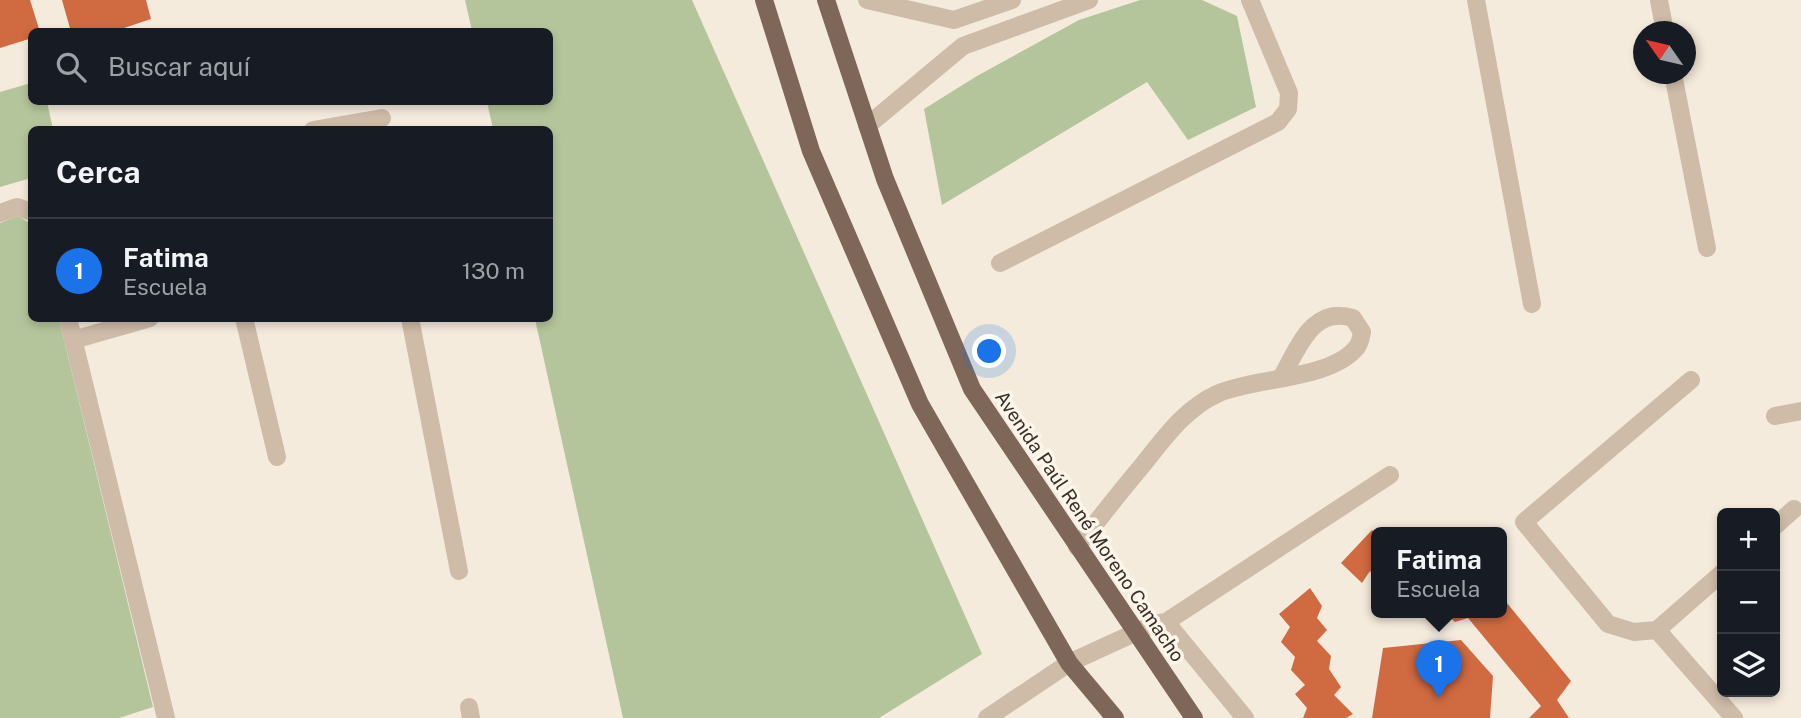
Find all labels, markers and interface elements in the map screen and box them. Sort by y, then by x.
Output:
north arrow [1633,21,1696,84]
search box [28,28,553,105]
icon: search [52,48,90,86]
text: Buscar aquí [108,51,250,82]
text: Cerca [56,154,141,190]
text: Fatima [123,242,209,273]
text: 1 [74,257,84,284]
text: 130 m [462,257,525,284]
text: Escuela [123,273,207,300]
your location [972,334,1006,368]
street label: Avenida Paúl René Moreno Camacho [991,386,1189,666]
map controls [1717,508,1780,697]
button: + [1717,508,1780,571]
popup [1371,527,1507,618]
text: Fatima [1396,544,1482,575]
button: − [1717,571,1780,634]
text: Escuela [1396,575,1480,602]
button: layers [1717,634,1780,697]
pin: 1 [1416,640,1462,698]

